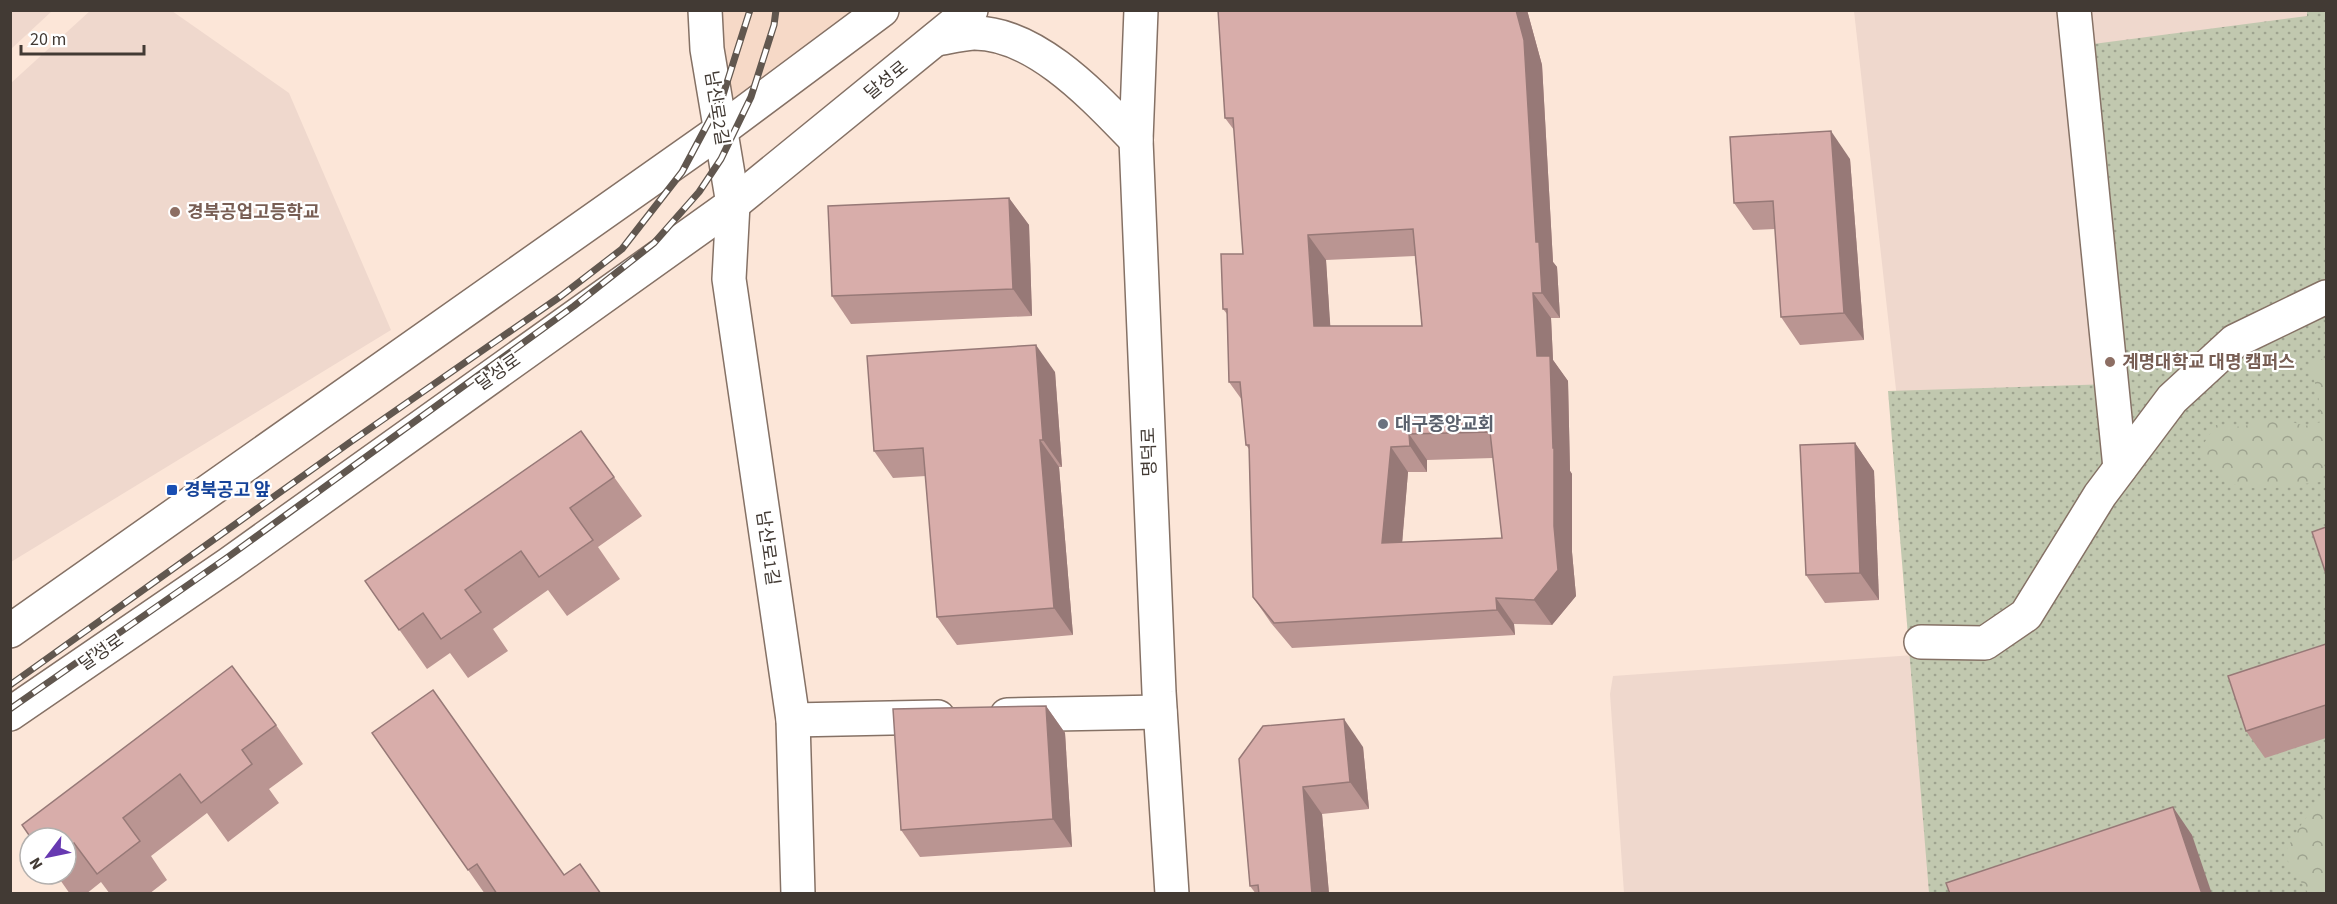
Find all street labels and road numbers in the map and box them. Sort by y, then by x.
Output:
street label: 달성로 [859,55,913,106]
street label: 남산로2길 [698,69,735,147]
street label: 달성로 [471,348,526,397]
street label: 명덕로 [1136,427,1163,477]
street label: 남산로1길 [750,509,785,587]
street label: 달성로 [74,628,129,677]

